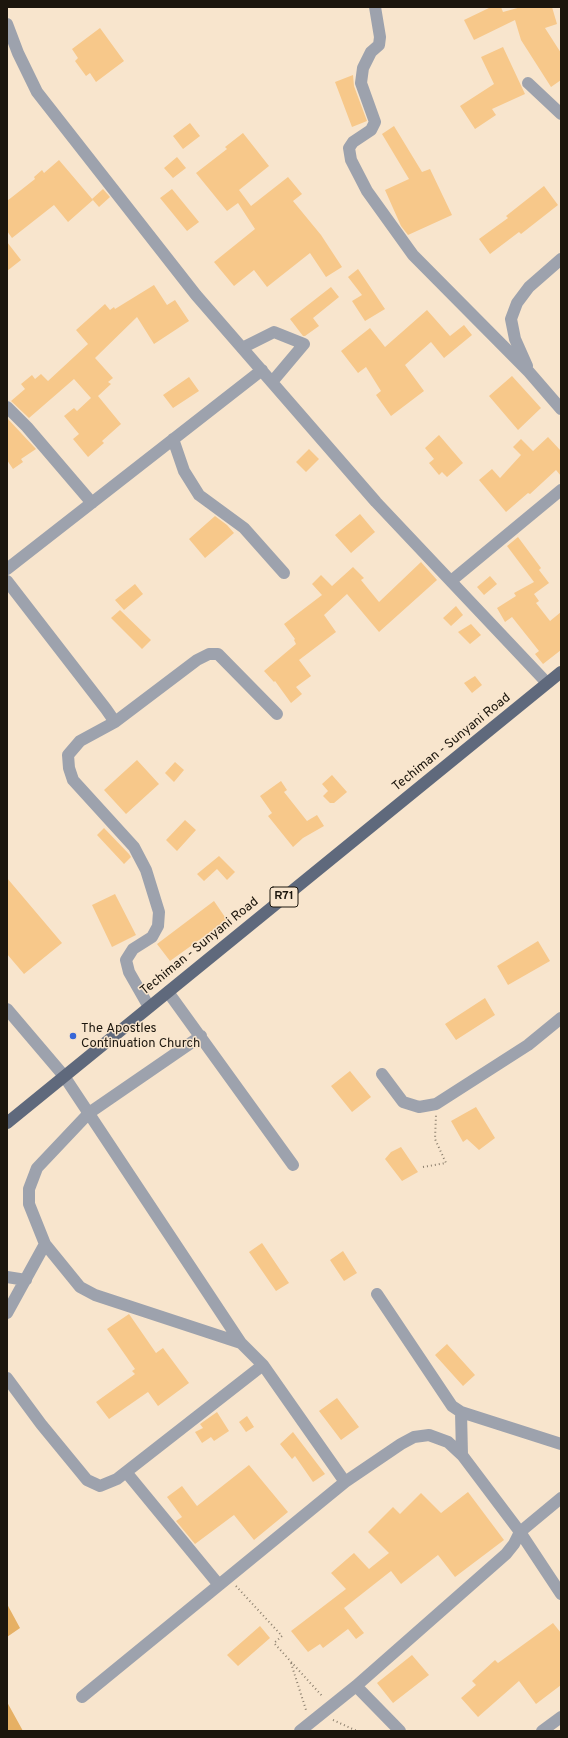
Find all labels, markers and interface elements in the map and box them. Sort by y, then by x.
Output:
street label: Techiman - Sunyani Road [390,691,514,795]
road number: R71 [270,887,298,907]
street label: Techiman - Sunyani Road [138,895,262,999]
place label: The Apostles Continuation Church [81,1021,200,1052]
marker: The Apostles Continuation Church [68,1031,78,1041]

